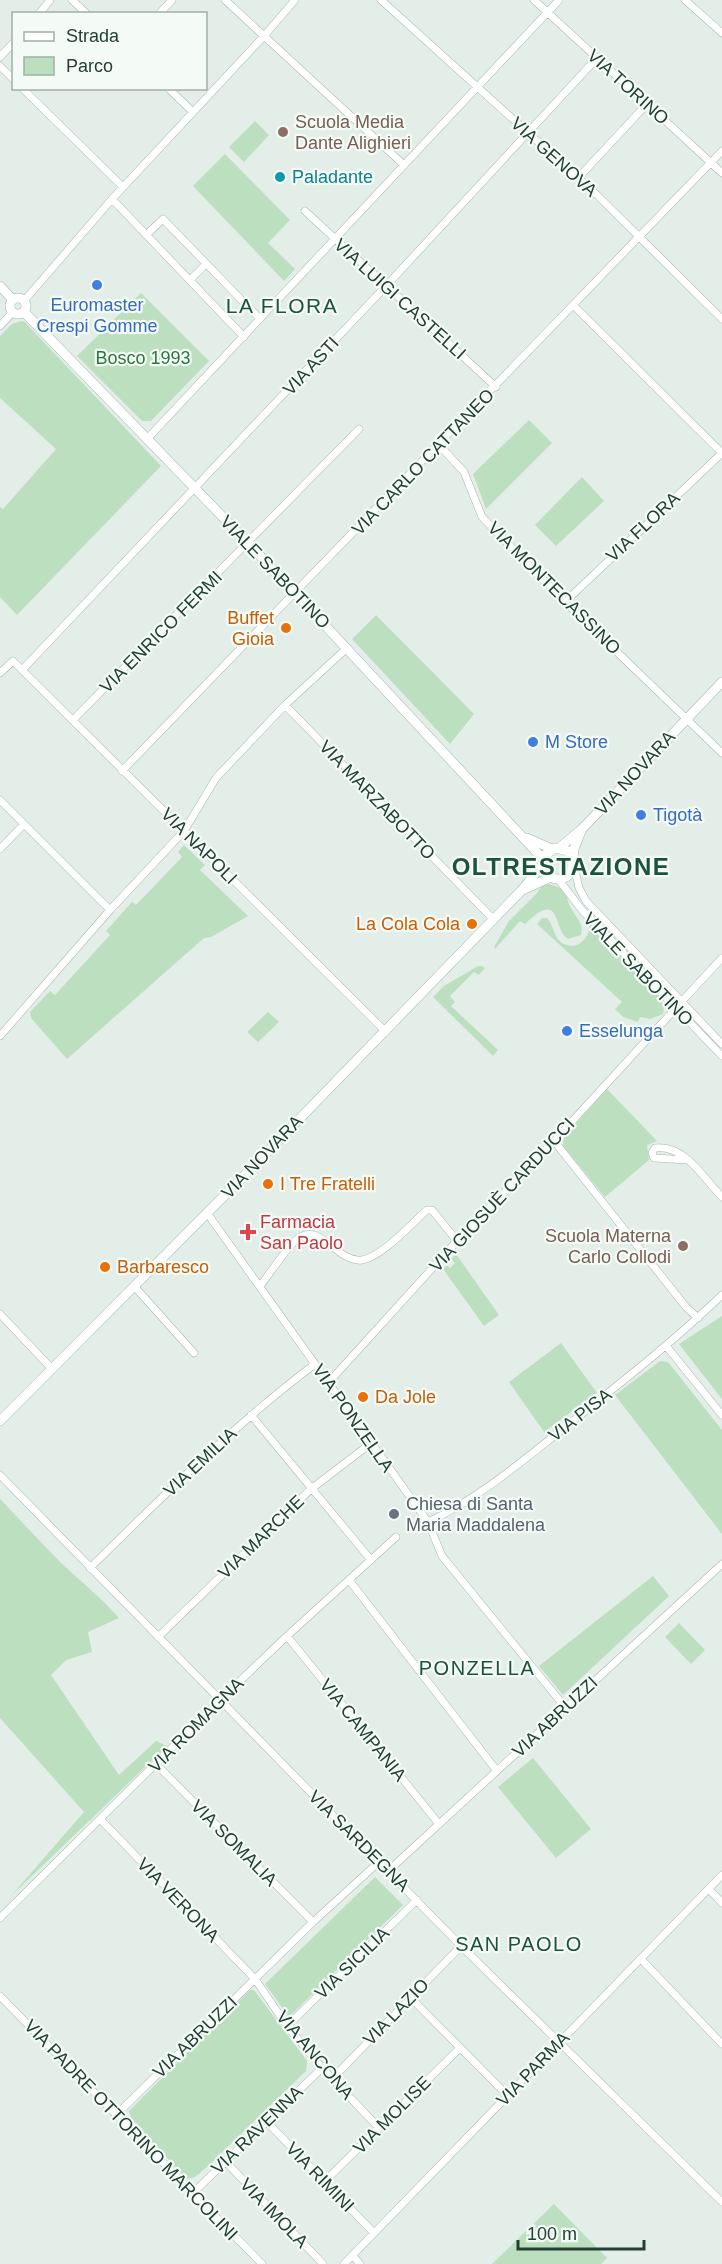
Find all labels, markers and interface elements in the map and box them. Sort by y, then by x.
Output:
legend [12,12,207,90]
text: Strada [66,26,120,46]
street label: VIA TORINO [583,45,673,129]
text: Parco [66,56,113,76]
place label: Scuola Media Dante Alighieri [295,112,411,153]
street label: VIA GENOVA [507,113,601,201]
marker: Scuola Media Dante Alighieri [276,125,290,139]
place label: Paladante [292,167,373,187]
marker: Paladante [273,170,287,184]
street label: VIA LUIGI CASTELLI [330,235,470,363]
marker: Euromaster Crespi Gomme [90,278,104,292]
district label: LA FLORA [226,294,338,317]
place label: Euromaster Crespi Gomme [36,295,158,336]
street label: VIA ASTI [279,333,343,399]
park label: Bosco 1993 [95,348,191,368]
street label: VIA CARLO CATTANEO [348,385,498,539]
street label: VIA FLORA [602,488,684,566]
street label: VIALE SABOTINO [216,511,334,633]
street label: VIA MONTECASSINO [484,518,624,658]
street label: VIA ENRICO FERMI [96,567,226,697]
place label: Buffet Gioia [227,608,275,649]
marker: Buffet Gioia [279,621,293,635]
street label: VIA NOVARA [591,727,679,819]
place label: M Store [545,732,608,752]
marker: M Store [526,735,540,749]
street label: VIA MARZABOTTO [315,736,439,864]
street label: VIA NAPOLI [157,804,241,888]
place label: Tigotà [653,805,703,825]
marker: Tigotà [634,808,648,822]
district label: OLTRESTAZIONE [452,853,670,880]
street label: VIALE SABOTINO [579,908,697,1030]
place label: La Cola Cola [356,914,461,934]
marker: La Cola Cola [465,917,479,931]
place label: Esselunga [579,1021,664,1041]
marker: Esselunga [560,1024,574,1038]
street label: VIA NOVARA [217,1111,307,1203]
street label: VIA GIOSUÈ CARDUCCI [425,1114,579,1276]
place label: I Tre Fratelli [280,1174,375,1194]
marker: I Tre Fratelli [261,1177,275,1191]
place label: Farmacia San Paolo [260,1212,343,1253]
marker: Farmacia San Paolo [241,1225,255,1239]
place label: Scuola Materna Carlo Collodi [545,1226,672,1267]
marker: Scuola Materna Carlo Collodi [676,1239,690,1253]
place label: Barbaresco [117,1257,209,1277]
marker: Barbaresco [98,1260,112,1274]
street label: VIA PONZELLA [308,1360,398,1476]
street label: VIA PISA [545,1384,615,1446]
place label: Da Jole [375,1387,436,1407]
marker: Da Jole [356,1390,370,1404]
street label: VIA EMILIA [160,1423,240,1501]
street label: VIA MARCHE [214,1491,308,1583]
place label: Chiesa di Santa Maria Maddalena [406,1494,546,1535]
marker: Chiesa di Santa Maria Maddalena [387,1507,401,1521]
district label: PONZELLA [419,1657,535,1679]
street label: VIA ROMAGNA [144,1673,248,1777]
street label: VIA ABRUZZI [508,1673,602,1761]
street label: VIA CAMPANIA [316,1675,410,1785]
street label: VIA SARDEGNA [305,1787,413,1895]
street label: VIA SOMALIA [187,1796,281,1890]
street label: VIA VERONA [133,1854,223,1946]
street label: VIA SICILIA [311,1923,393,2003]
district label: SAN PAOLO [455,1933,583,1955]
street label: VIA LAZIO [359,1974,433,2050]
street label: VIA ABRUZZI [149,1992,241,2082]
street label: VIA ANCONA [272,2007,358,2103]
street label: VIA PADRE OTTORINO MARCOLINI [20,2016,242,2244]
street label: VIA PARMA [493,2028,573,2110]
street label: VIA MOLISE [349,2072,435,2158]
street label: VIA RAVENNA [207,2082,307,2178]
street label: VIA RIMINI [282,2138,358,2216]
street label: VIA IMOLA [236,2174,312,2252]
scale bar [518,2213,644,2251]
text: 100 m [527,2224,577,2244]

